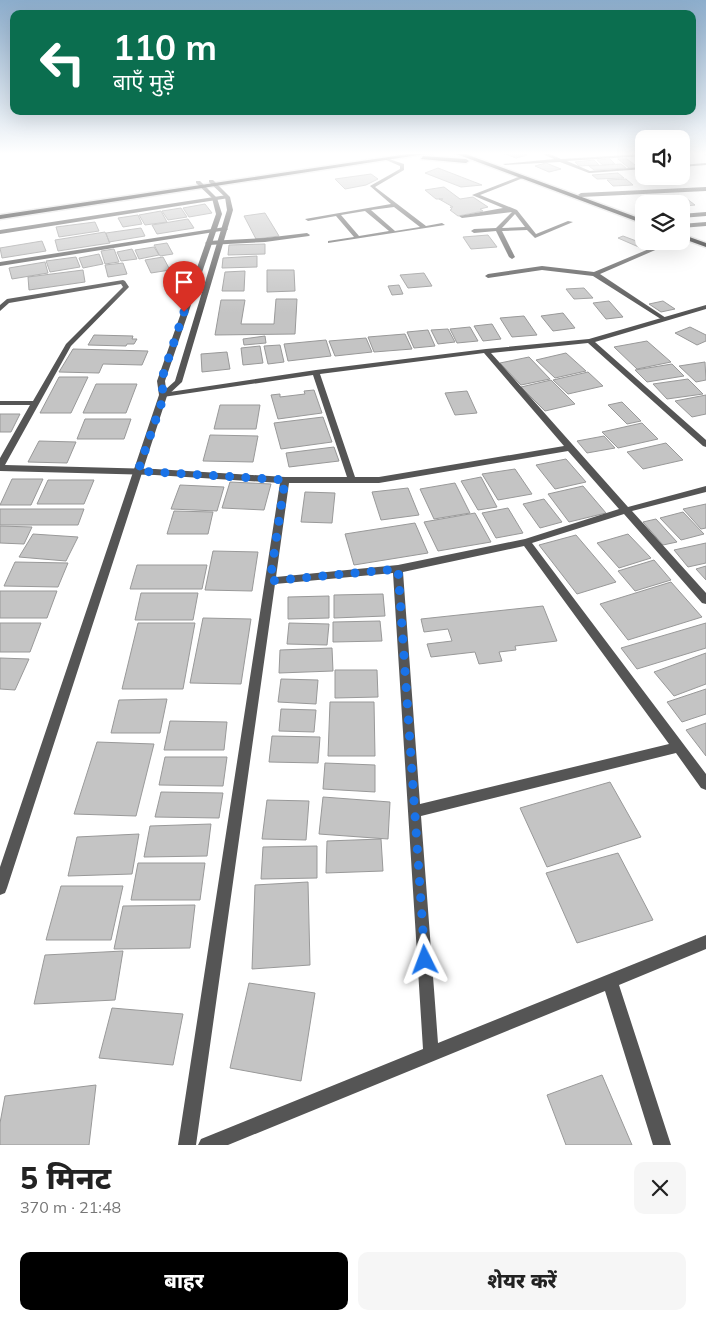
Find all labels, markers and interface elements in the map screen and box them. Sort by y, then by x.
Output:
text: 110 m [113,25,217,69]
icon: left [30,30,95,95]
text: बाएँ मुड़ें [113,68,174,96]
map controls [635,130,690,250]
button: sound [635,130,690,185]
button: layers [635,195,690,250]
pin [163,261,205,312]
icon: arrive [170,268,198,296]
position arrow [398,933,450,985]
text: 5 मिनट [20,1159,111,1197]
button: close [634,1162,686,1214]
text: 370 m · 21:48 [20,1197,121,1217]
button: बाहर [20,1252,348,1310]
button: शेयर करें [358,1252,686,1310]

